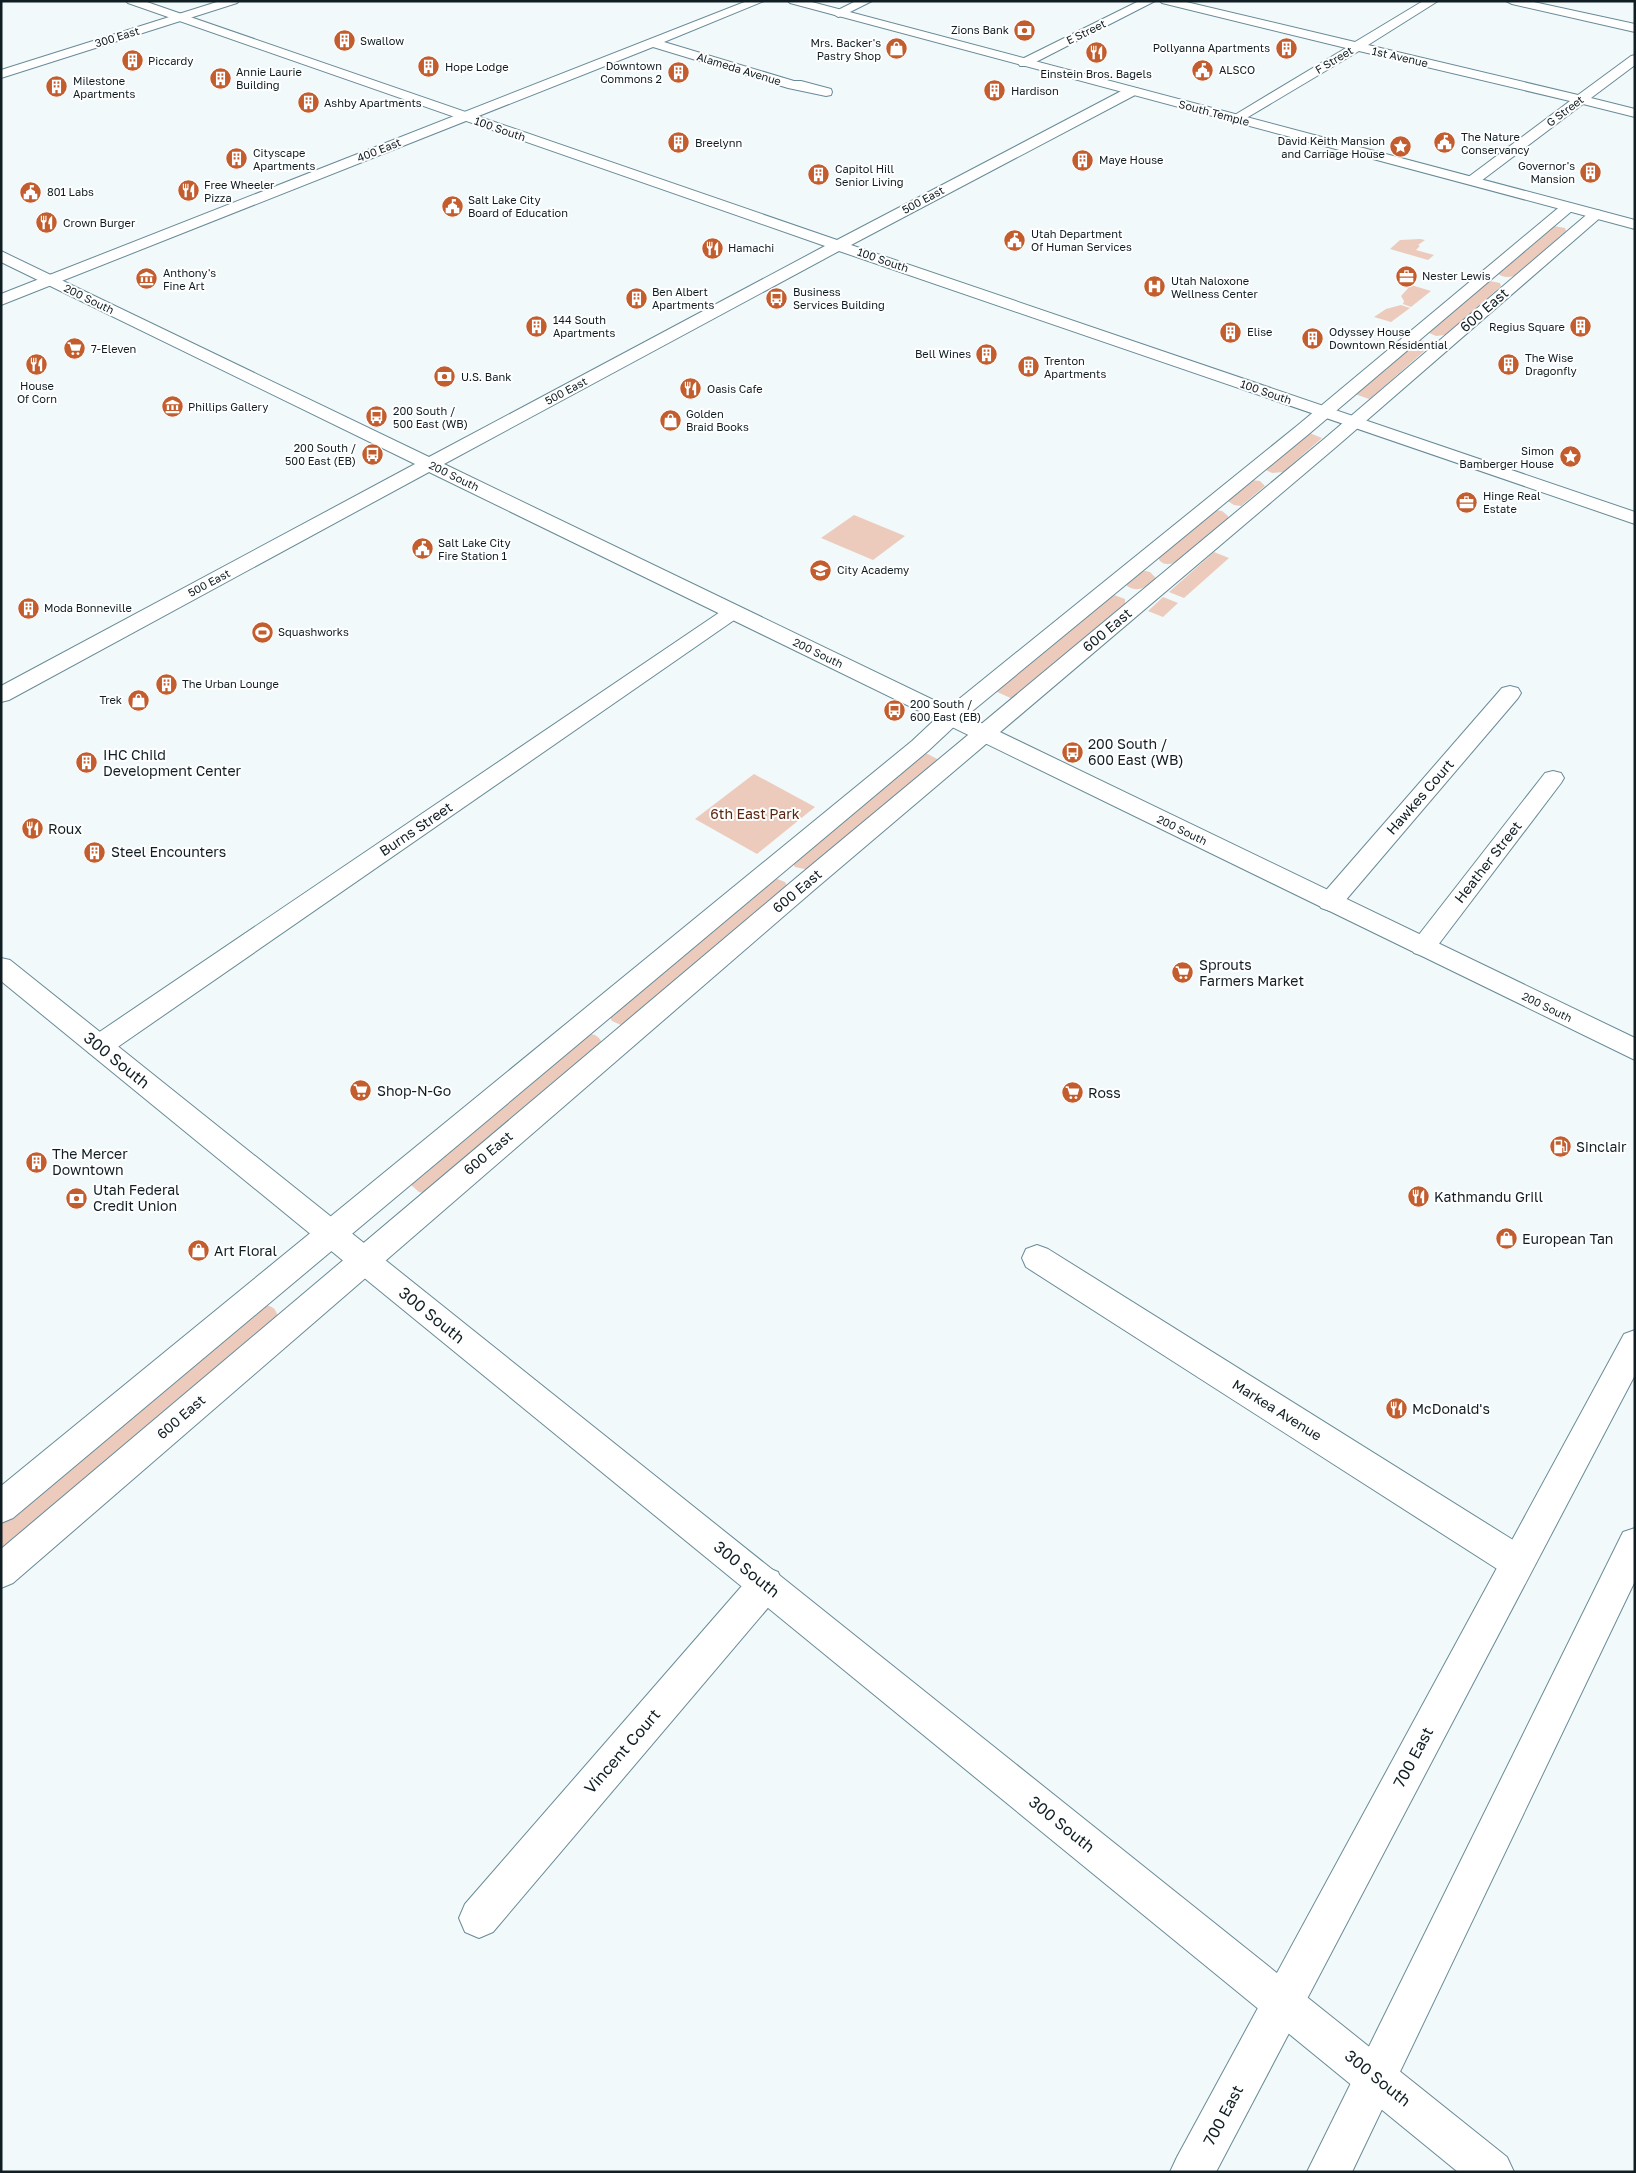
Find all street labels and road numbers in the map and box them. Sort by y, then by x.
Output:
street label: E Street [1064,16,1108,47]
street label: 300 East [93,24,141,49]
street label: F Street [1312,43,1355,76]
street label: 1st Avenue [1371,44,1429,69]
street label: Alameda Avenue [695,50,783,88]
street label: G Street [1544,92,1586,129]
street label: South Temple [1177,97,1251,128]
street label: 100 South [473,114,527,143]
street label: 400 East [355,135,403,164]
street label: 500 East [899,183,946,216]
street label: 100 South [856,245,910,274]
street label: 200 South [62,281,116,316]
street label: 600 East [1456,284,1511,335]
street label: 500 East [542,374,589,407]
street label: 100 South [1239,377,1293,406]
street label: 200 South [427,458,481,493]
street label: 500 East [185,566,232,599]
street label: 600 East [1079,604,1135,655]
street label: 200 South [791,635,845,670]
street label: Hawkes Court [1382,756,1457,838]
street label: Burns Street [376,798,455,859]
street label: 200 South [1155,812,1209,847]
street label: Heather Street [1450,817,1525,906]
street label: 600 East [769,865,825,916]
street label: 200 South [1520,989,1574,1024]
street label: 300 South [80,1027,154,1093]
street label: 600 East [460,1127,516,1178]
street label: 300 South [395,1282,469,1348]
street label: Markea Avenue [1230,1375,1325,1444]
street label: 600 East [153,1391,208,1442]
street label: 300 South [710,1536,784,1602]
street label: Vincent Court [580,1704,664,1798]
street label: 700 East [1389,1723,1437,1791]
street label: 300 South [1025,1791,1099,1857]
street label: 300 South [1341,2045,1415,2111]
street label: 700 East [1199,2081,1247,2149]

